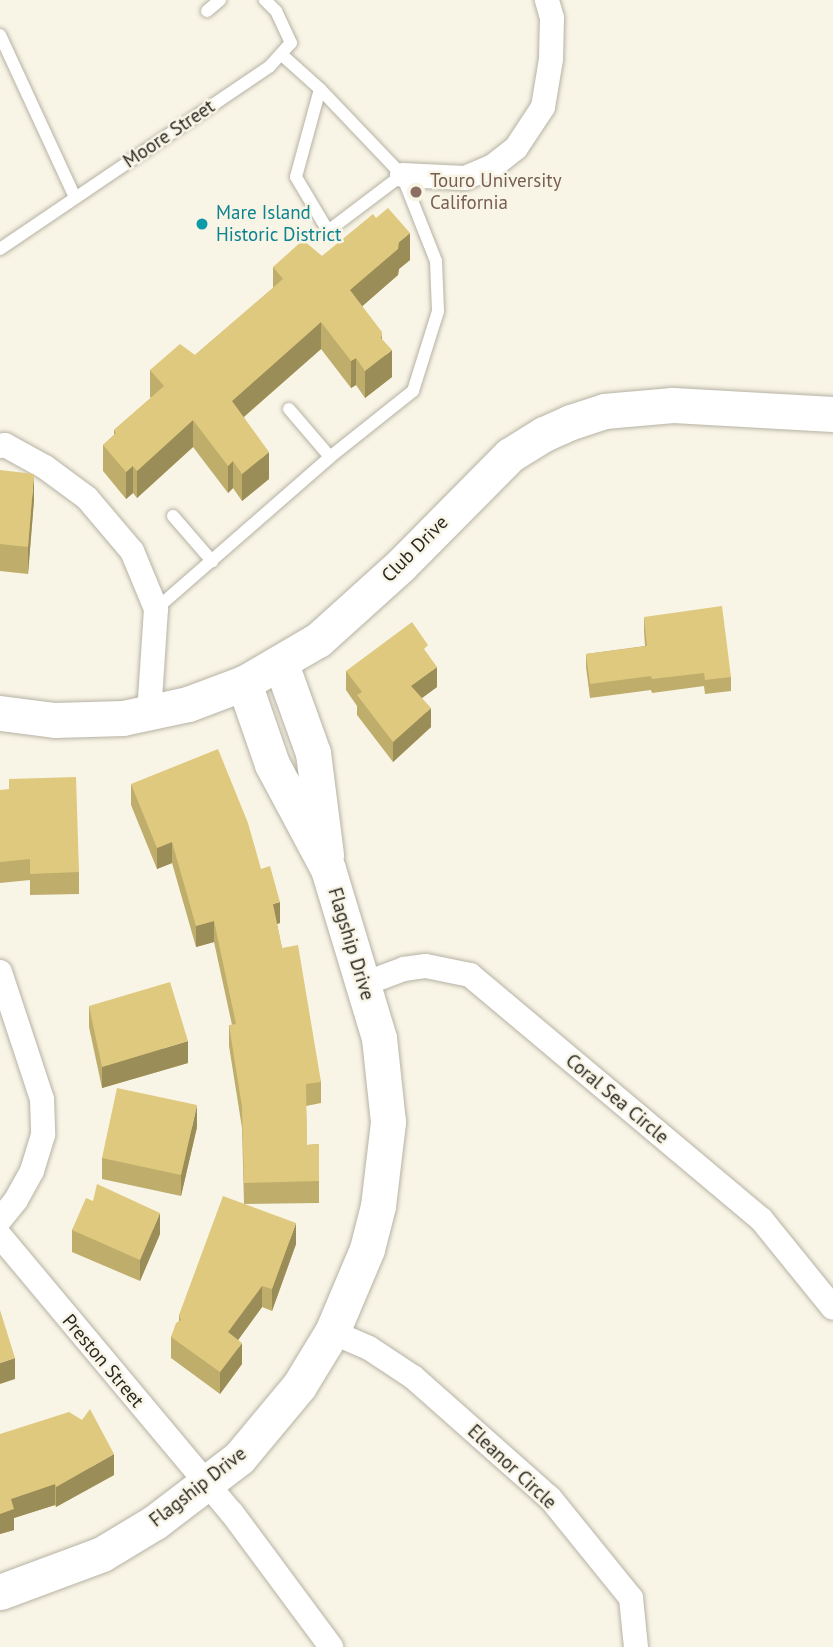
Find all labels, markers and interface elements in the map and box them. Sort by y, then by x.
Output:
street label: Moore Street [119,95,219,173]
place label: Touro University California [430,170,562,214]
marker: Touro University California [408,184,424,200]
place label: Mare Island Historic District [216,202,342,246]
marker: Mare Island Historic District [194,216,210,232]
street label: Club Drive [377,511,453,587]
street label: Flagship Drive [323,885,379,1003]
street label: Coral Sea Circle [561,1049,673,1149]
street label: Preston Street [57,1310,149,1412]
street label: Eleanor Circle [463,1420,561,1514]
street label: Flagship Drive [145,1442,251,1532]

